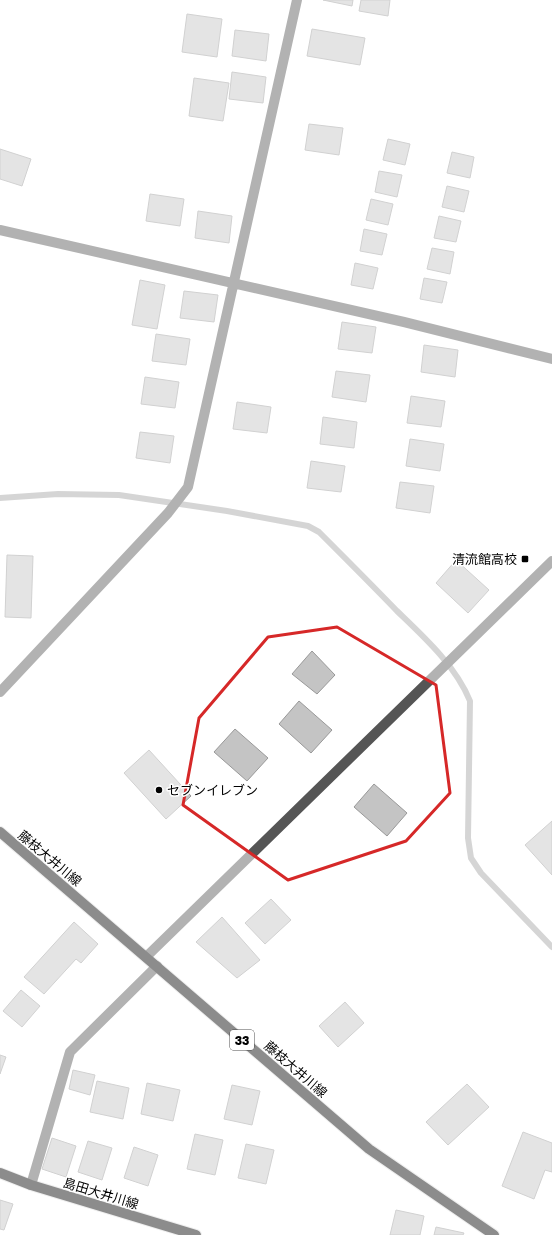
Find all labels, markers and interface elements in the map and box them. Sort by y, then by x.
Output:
place label: 清流館高校 [452,551,517,567]
marker: 清流館高校 [520,554,530,564]
place label: セブンイレブン [167,782,258,798]
marker: セブンイレブン [154,785,164,795]
street label: 藤枝大井川線 [15,827,85,889]
road number: 33 [230,1030,254,1050]
street label: 藤枝大井川線 [261,1037,331,1101]
street label: 島田大井川線 [61,1174,141,1212]

